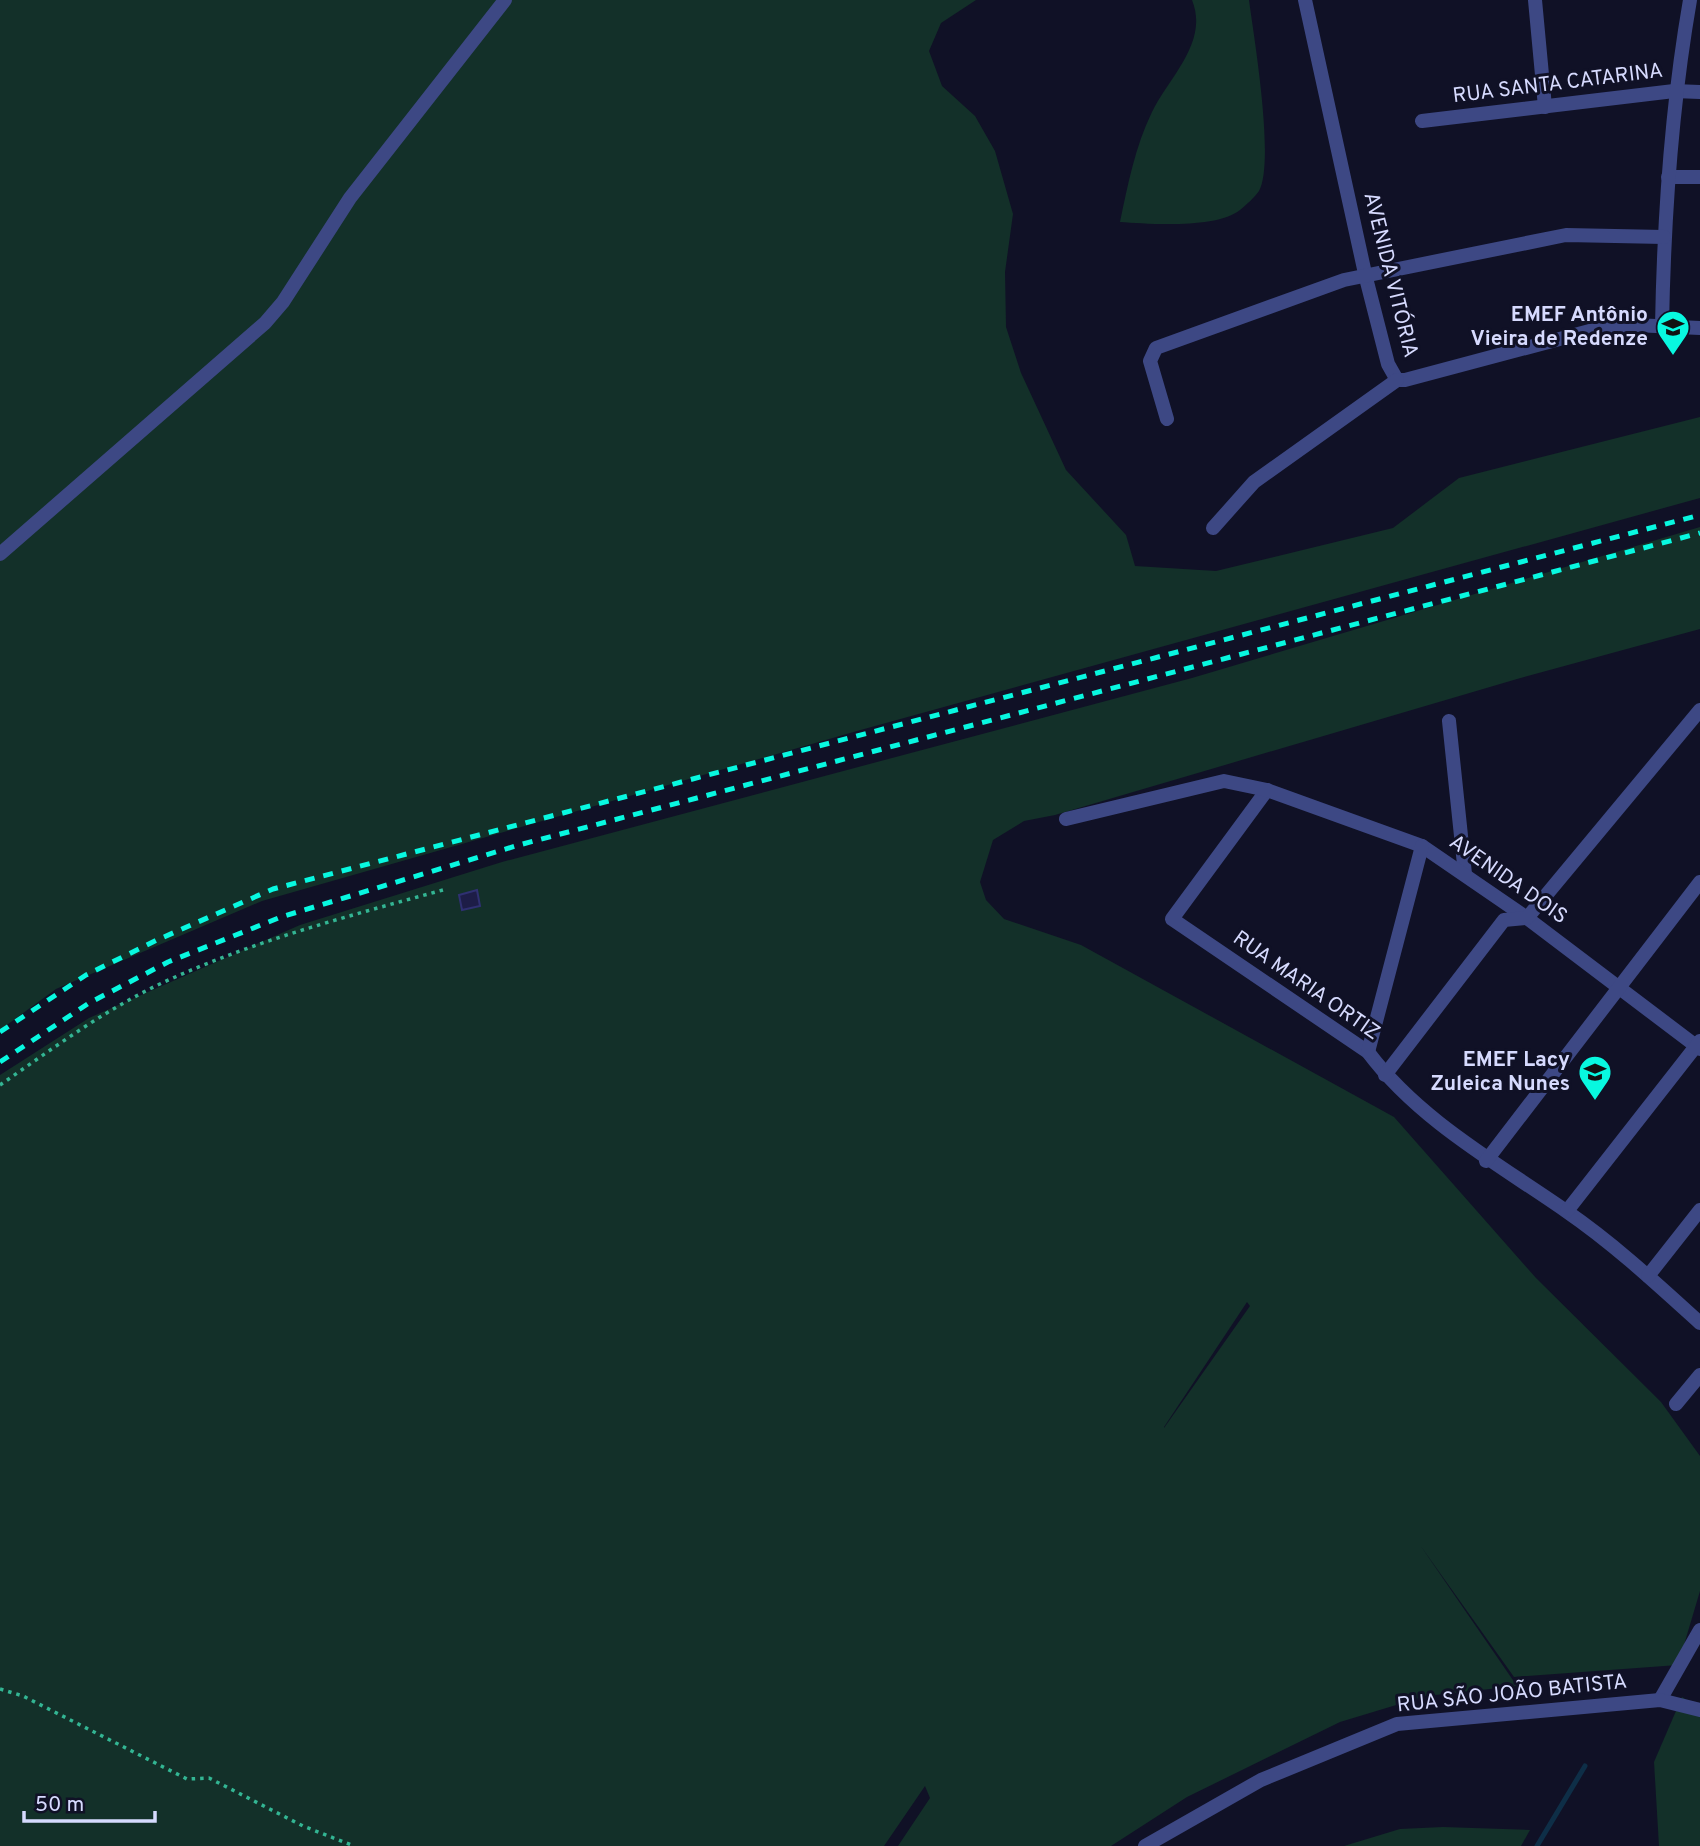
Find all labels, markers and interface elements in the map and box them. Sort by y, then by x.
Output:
street label: RUA SANTA CATARINA [1451,58,1665,110]
street label: AVENIDA VITÓRIA [1356,189,1425,361]
place label: EMEF Antônio Vieira de Redenze [1470,302,1648,353]
school or university icon: EMEF Antônio Vieira de Redenze [1654,308,1692,357]
street label: AVENIDA DOIS [1444,829,1572,931]
street label: RUA MARIA ORTIZ [1227,925,1385,1047]
place label: EMEF Lacy Zuleica Nunes [1430,1047,1570,1098]
school or university icon: EMEF Lacy Zuleica Nunes [1576,1053,1614,1102]
street label: RUA SÃO JOÃO BATISTA [1396,1668,1628,1720]
scale bar [24,1780,156,1824]
text: 50 m [35,1792,84,1819]

